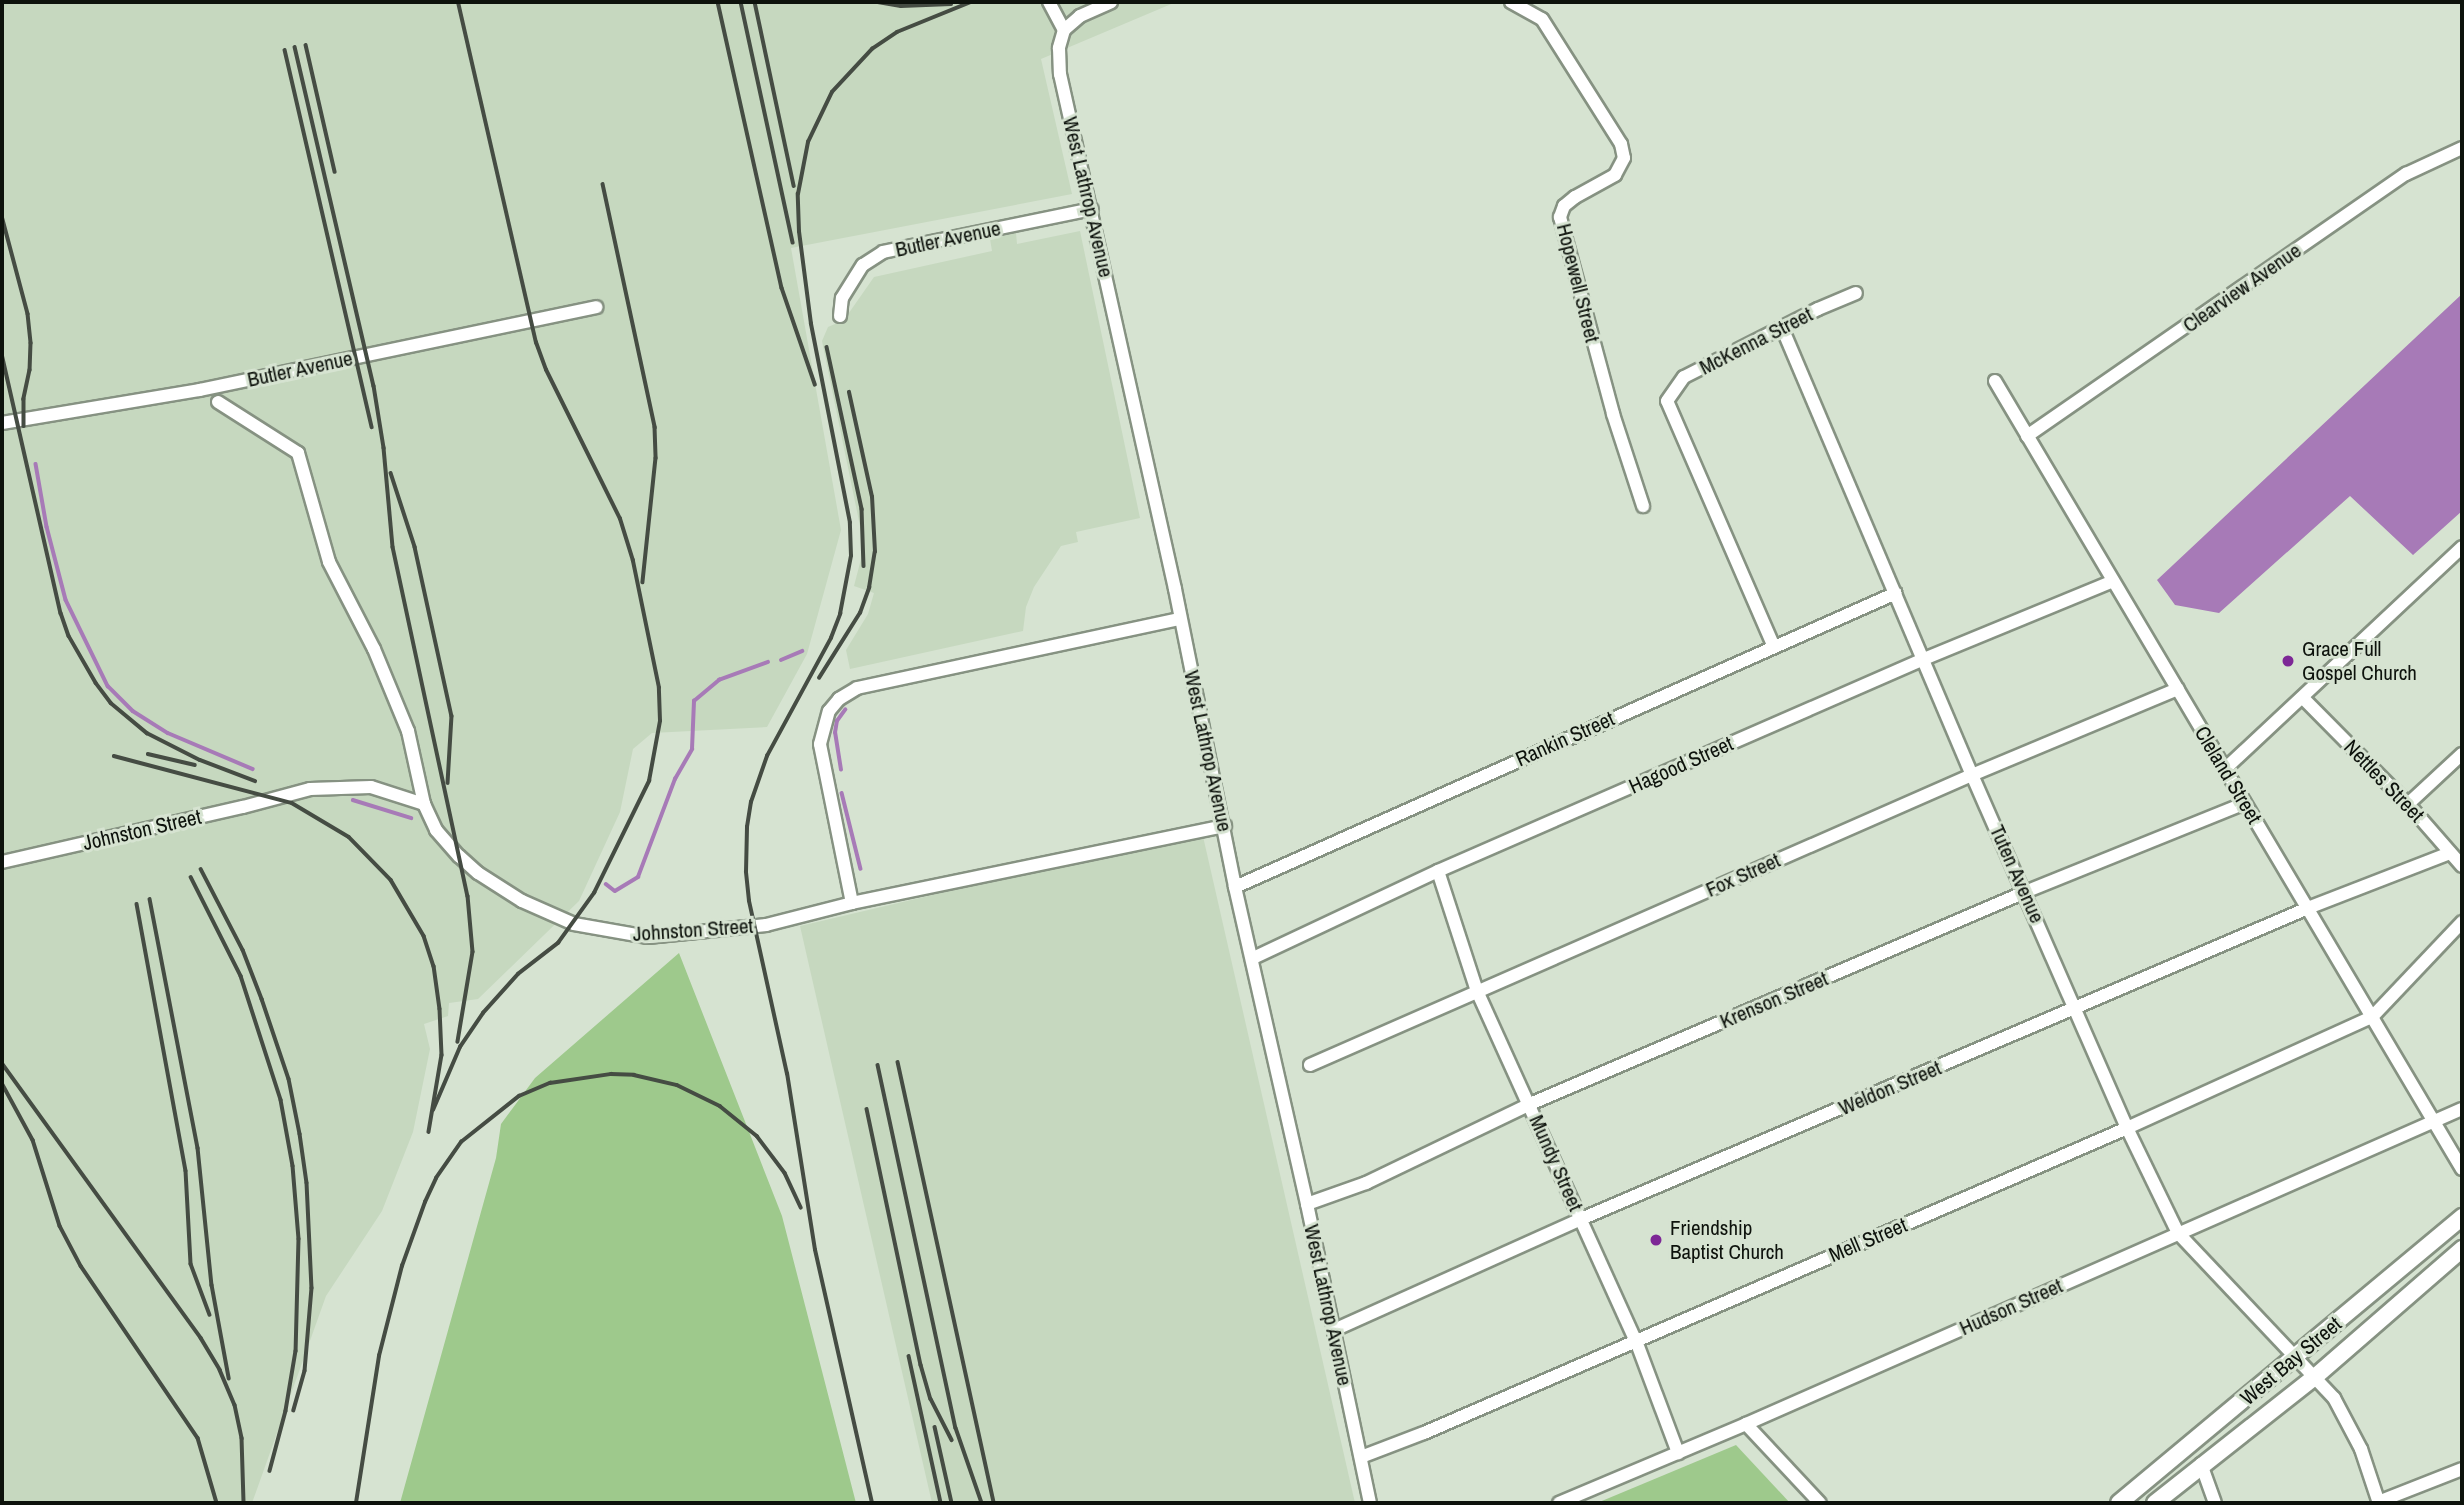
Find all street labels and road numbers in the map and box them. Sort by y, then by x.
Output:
street label: West Lathrop Avenue [1057,114,1119,280]
street label: Butler Avenue [893,215,1003,263]
street label: Hopewell Street [1551,221,1605,345]
street label: Clearview Avenue [2178,238,2306,338]
street label: McKenna Street [1695,302,1817,380]
street label: Butler Avenue [245,345,355,393]
street label: West Lathrop Avenue [1179,668,1237,834]
street label: Rankin Street [1512,706,1618,772]
street label: Cleland Street [2189,722,2267,828]
street label: Hagood Street [1625,731,1737,799]
street label: Nettles Street [2339,735,2429,827]
street label: Johnston Street [80,804,204,856]
street label: Tuten Avenue [1984,821,2050,927]
street label: Fox Street [1702,848,1784,902]
street label: Johnston Street [632,913,754,947]
street label: Krenson Street [1716,966,1832,1034]
street label: Weldon Street [1835,1055,1945,1121]
street label: Mundy Street [1524,1111,1588,1215]
street label: Mell Street [1825,1212,1911,1268]
street label: West Lathrop Avenue [1299,1222,1357,1388]
street label: Hudson Street [1956,1273,2066,1341]
street label: West Bay Street [2235,1311,2347,1411]

